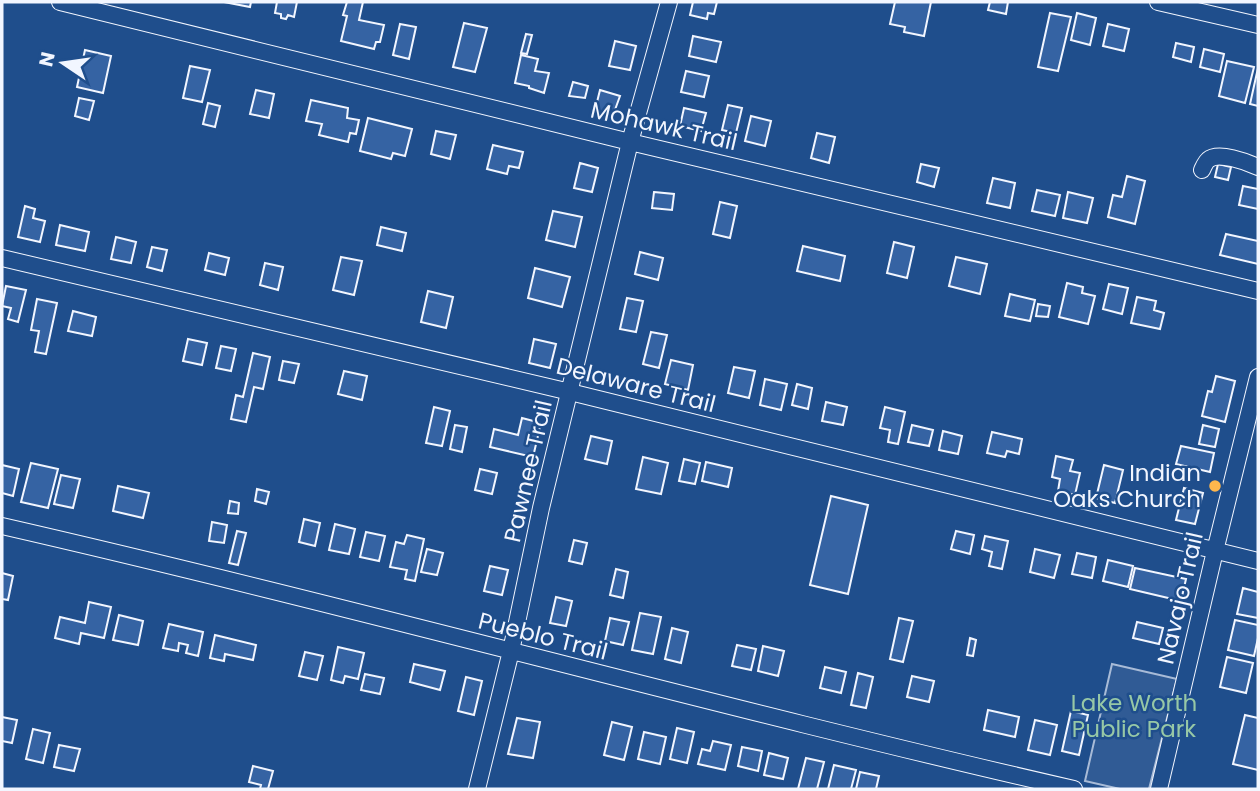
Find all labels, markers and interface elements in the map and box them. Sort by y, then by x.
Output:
north arrow [28,28,98,98]
text: N [32,49,62,69]
street label: Mohawk Trail [588,94,740,158]
street label: Delaware Trail [553,350,719,420]
street label: Pawnee Trail [496,397,560,545]
place label: Indian Oaks Church [1053,457,1201,515]
marker: Indian Oaks Church [1207,478,1223,494]
street label: Navajo Trail [1149,529,1211,667]
street label: Pueblo Trail [475,604,611,668]
park label: Lake Worth Public Park [1071,687,1197,745]

